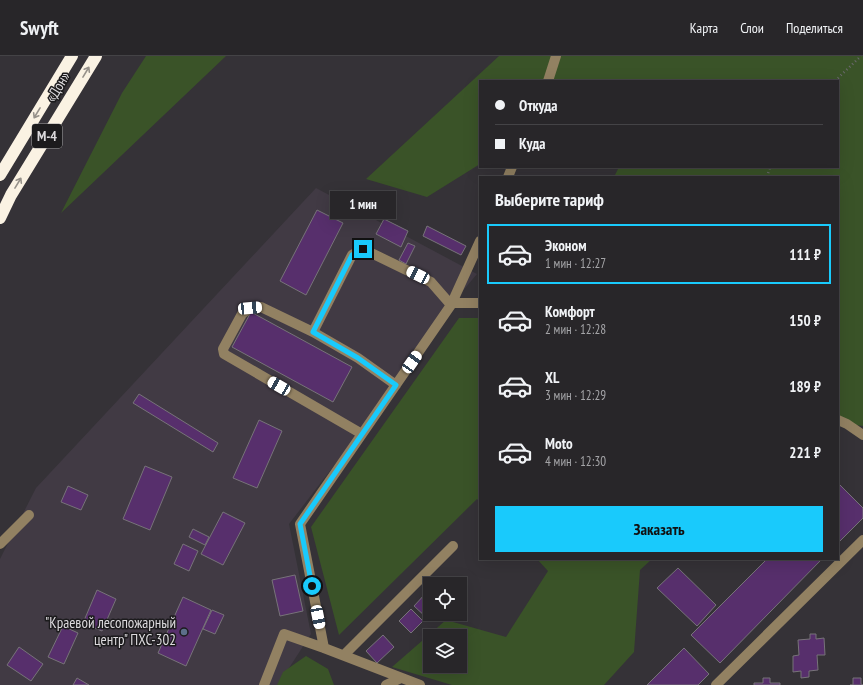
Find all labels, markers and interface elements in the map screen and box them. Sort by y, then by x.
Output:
text: Swyft [20,16,58,40]
text: Карта [690,19,718,37]
text: Слои [740,19,764,37]
text: Поделиться [786,19,843,37]
one-way arrow [82,66,90,78]
street label: «Дон» [41,68,74,106]
text: Откуда [519,96,558,115]
one-way arrow [33,107,41,119]
road number: М-4 [32,124,62,148]
text: Куда [519,134,546,153]
one-way arrow [15,177,23,189]
text: Выберите тариф [495,188,604,211]
callout: 1 мин [330,191,396,219]
text: 1 мин [349,196,377,213]
icon: car [497,236,533,272]
text: Эконом [545,236,586,255]
route end [354,240,372,258]
text: 111 ₽ [789,245,821,264]
text: 1 мин · 12:27 [545,255,606,272]
car [405,264,431,286]
car [238,301,262,315]
icon: car [497,302,533,338]
text: Комфорт [545,302,595,321]
text: 150 ₽ [789,311,821,330]
text: 2 мин · 12:28 [545,321,606,338]
car [400,349,424,375]
icon: car [497,368,533,404]
text: XL [545,368,559,387]
car [266,375,292,397]
text: 189 ₽ [789,377,821,396]
text: 3 мин · 12:29 [545,387,606,404]
icon: car [497,434,533,470]
text: Moto [545,434,573,453]
text: 221 ₽ [789,443,821,462]
text: 4 мин · 12:30 [545,453,606,470]
button: Заказать [495,506,823,552]
route start [303,577,321,595]
map controls [423,577,467,673]
button: locate [423,577,467,621]
car [310,604,326,630]
place label: "Краевой лесопожарный центр" ПХС-302 [45,613,176,649]
marker: "Краевой лесопожарный центр" ПХС-302 [179,627,189,637]
button: layers [423,629,467,673]

